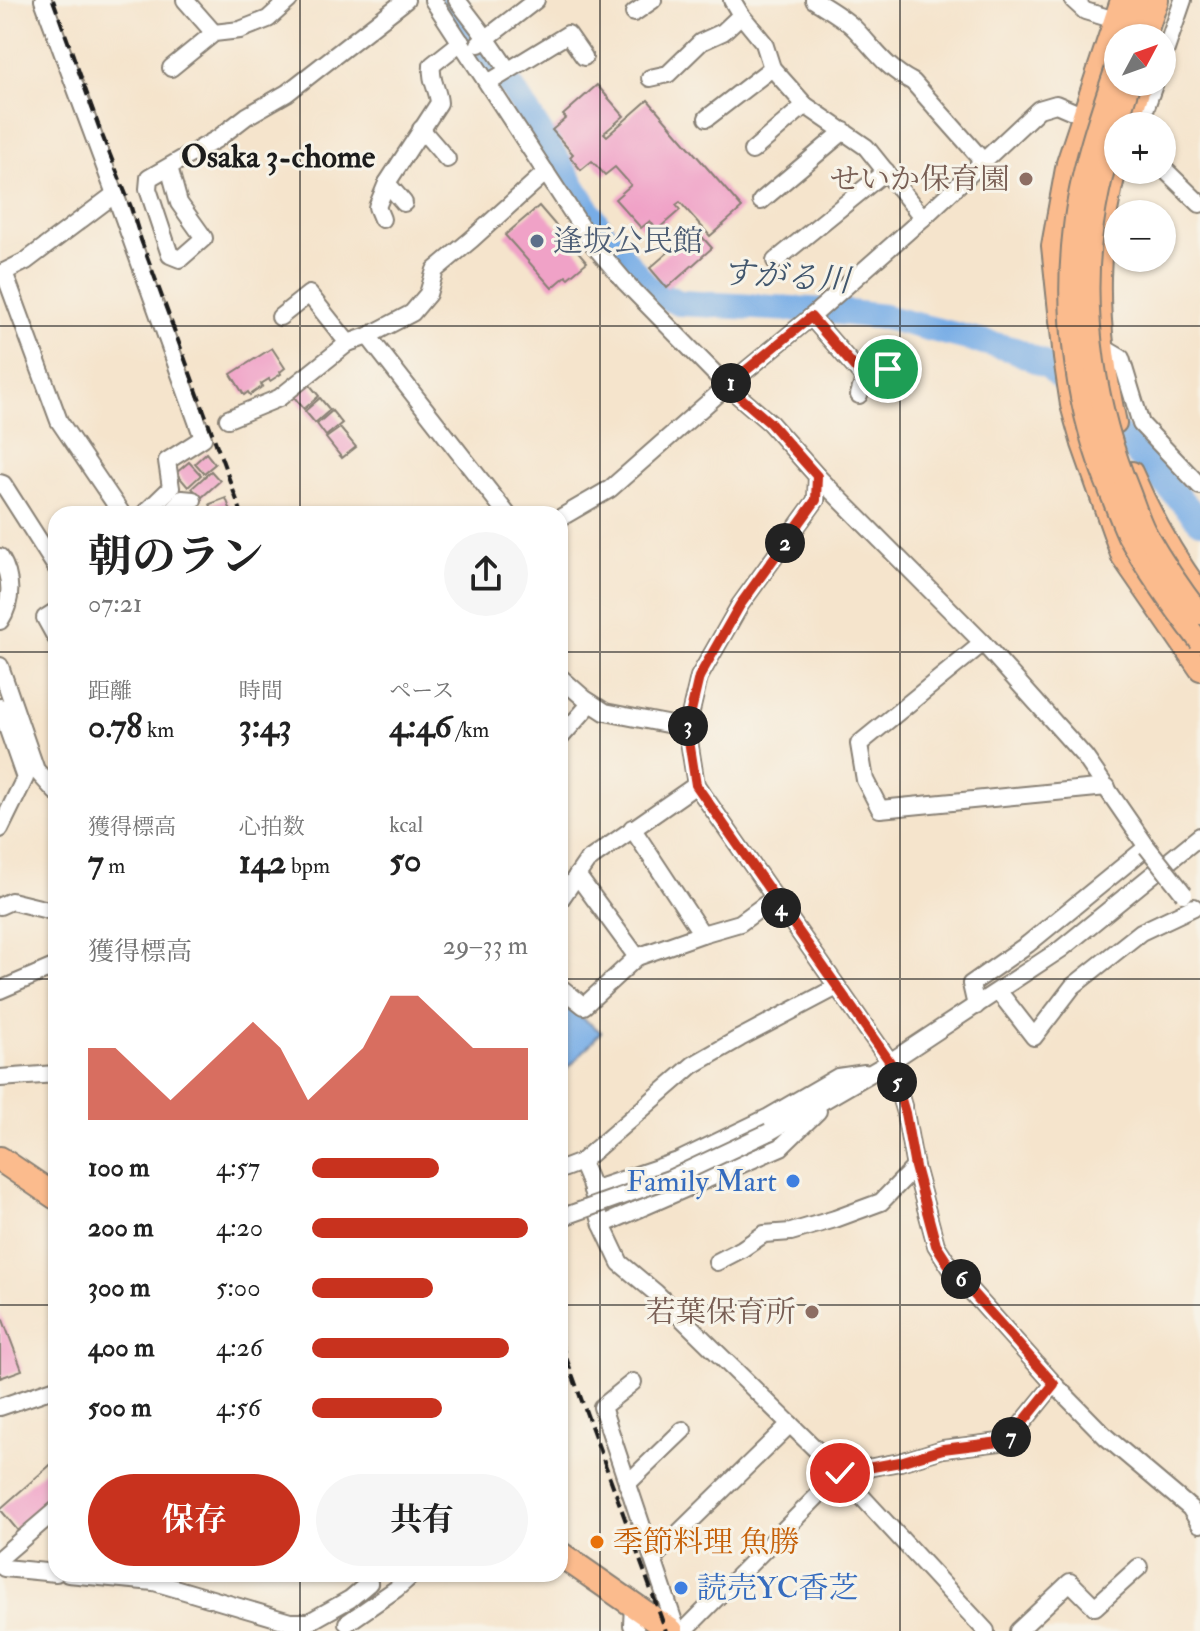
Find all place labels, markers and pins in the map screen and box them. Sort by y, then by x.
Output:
place label: せいか保育園 [830,161,1010,198]
marker: せいか保育園 [1017,170,1035,188]
place label: 逢坂公民館 [553,223,703,260]
marker: 逢坂公民館 [528,232,546,250]
pin [854,335,922,403]
pin: 1 [711,363,751,403]
pin: 2 [765,523,805,563]
pin: 3 [668,706,708,746]
pin: 4 [761,888,801,928]
pin: 5 [877,1062,917,1102]
place label: Family Mart [626,1163,777,1200]
marker: Family Mart [784,1172,802,1190]
pin: 6 [941,1259,981,1299]
place label: 若葉保育所 [646,1294,796,1331]
marker: 若葉保育所 [803,1303,821,1321]
pin: 7 [991,1417,1031,1457]
pin [806,1439,874,1507]
place label: 季節料理 魚勝 [613,1524,799,1561]
marker: 季節料理 魚勝 [588,1533,606,1551]
place label: 読売YC香芝 [697,1570,859,1607]
marker: 読売YC香芝 [672,1579,690,1597]

